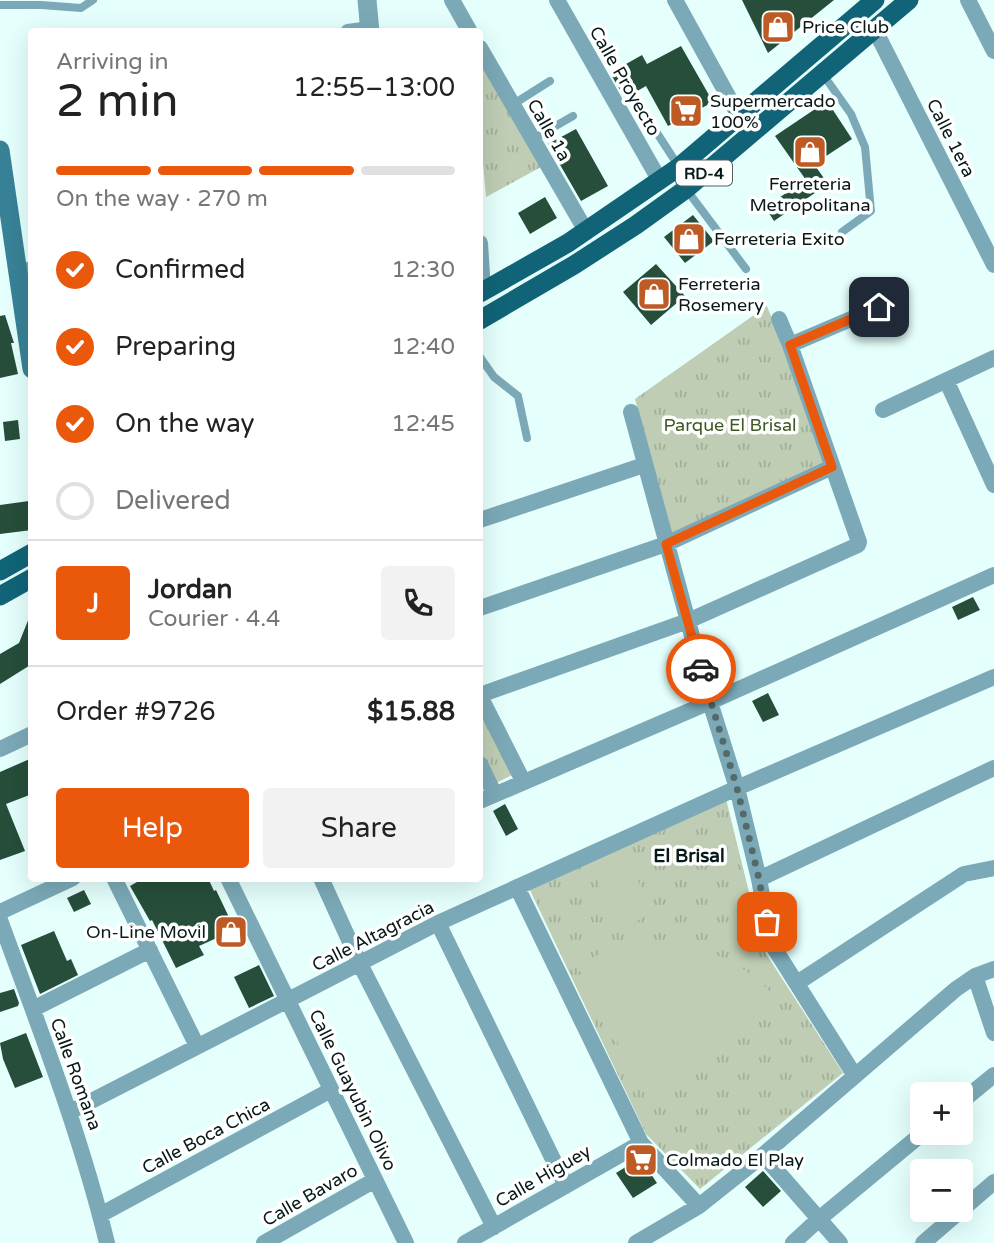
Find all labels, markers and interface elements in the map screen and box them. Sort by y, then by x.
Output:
shop icon: Price Club [759,8,797,46]
place label: Price Club [802,16,889,38]
street label: Calle Proyecto [585,22,665,140]
text: Arriving in [56,48,169,76]
text: 12:55–13:00 [293,72,455,103]
text: 2 min [56,74,179,129]
place label: Supermercado 100% [710,90,836,133]
supermarket icon: Supermercado 100% [667,92,705,130]
street label: Calle 1a [523,95,575,165]
street label: Calle 1era [922,95,980,181]
shop icon: Ferreteria Metropolitana [791,133,829,171]
road number: RD-4 [676,160,732,186]
place label: Ferreteria Metropolitana [749,173,871,216]
text: On the way · 270 m [56,185,268,213]
shop icon: Ferreteria Exito [670,220,708,258]
place label: Ferreteria Exito [714,228,845,250]
icon: check [56,251,94,289]
text: Confirmed [115,254,245,285]
text: 12:30 [391,256,455,284]
place label: Ferreteria Rosemery [678,273,764,316]
shop icon: Ferreteria Rosemery [635,275,673,313]
pin [849,277,909,337]
icon: home [860,288,898,326]
icon: check [56,328,94,366]
text: Preparing [115,331,236,362]
text: 12:40 [391,333,455,361]
icon: check [56,405,94,443]
text: On the way [115,408,255,439]
text: 12:45 [391,410,455,438]
park label: Parque El Brisal [663,414,797,436]
text: Delivered [115,485,231,516]
button: phone [381,566,455,640]
text: Jordan [148,574,232,605]
text: J [87,588,99,619]
text: Courier · 4.4 [148,605,280,633]
courier [666,634,736,704]
icon: car [682,650,720,688]
text: Order #9726 [56,696,216,727]
text: $15.88 [367,696,455,727]
button: Help [56,788,249,868]
button: Share [263,788,455,868]
district label: El Brisal [653,845,725,867]
pin [737,892,797,952]
street label: Calle Altagracia [308,896,438,976]
icon: bag [748,903,786,941]
shop icon: On-Line Movil [212,913,250,951]
place label: On-Line Movil [86,921,206,943]
street label: Calle Guayubin Olivo [304,1006,402,1174]
street label: Calle Romana [45,1015,107,1133]
map controls [910,1082,973,1222]
button: + [910,1082,973,1145]
street label: Calle Boca Chica [138,1093,274,1179]
street label: Calle Higuey [491,1140,595,1212]
supermarket icon: Colmado El Play [622,1141,660,1179]
place label: Colmado El Play [666,1149,804,1171]
street label: Calle Bavaro [259,1159,361,1231]
button: − [910,1159,973,1222]

